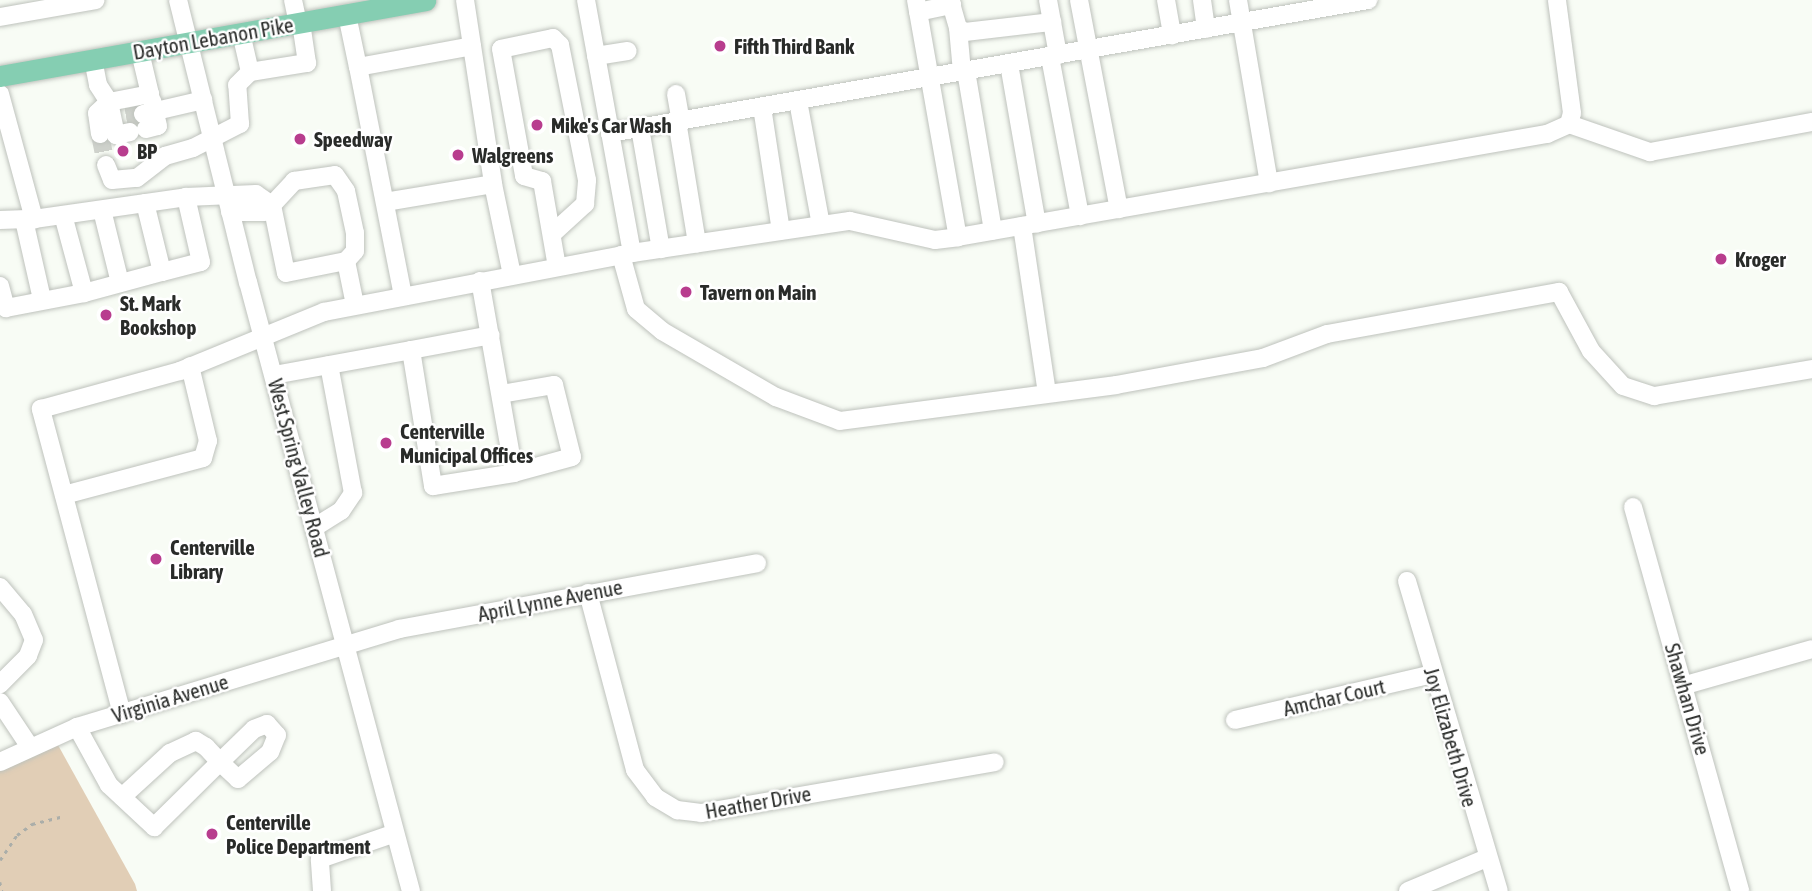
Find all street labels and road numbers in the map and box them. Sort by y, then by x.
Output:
street label: Dayton Lebanon Pike [131,11,295,65]
street label: West Spring Valley Road [263,376,335,560]
street label: April Lynne Avenue [476,574,624,626]
street label: Shawhan Drive [1660,640,1716,758]
street label: Joy Elizabeth Drive [1419,664,1483,810]
street label: Virginia Avenue [109,668,231,728]
street label: Amchar Court [1281,673,1387,721]
street label: Heather Drive [703,780,813,824]

